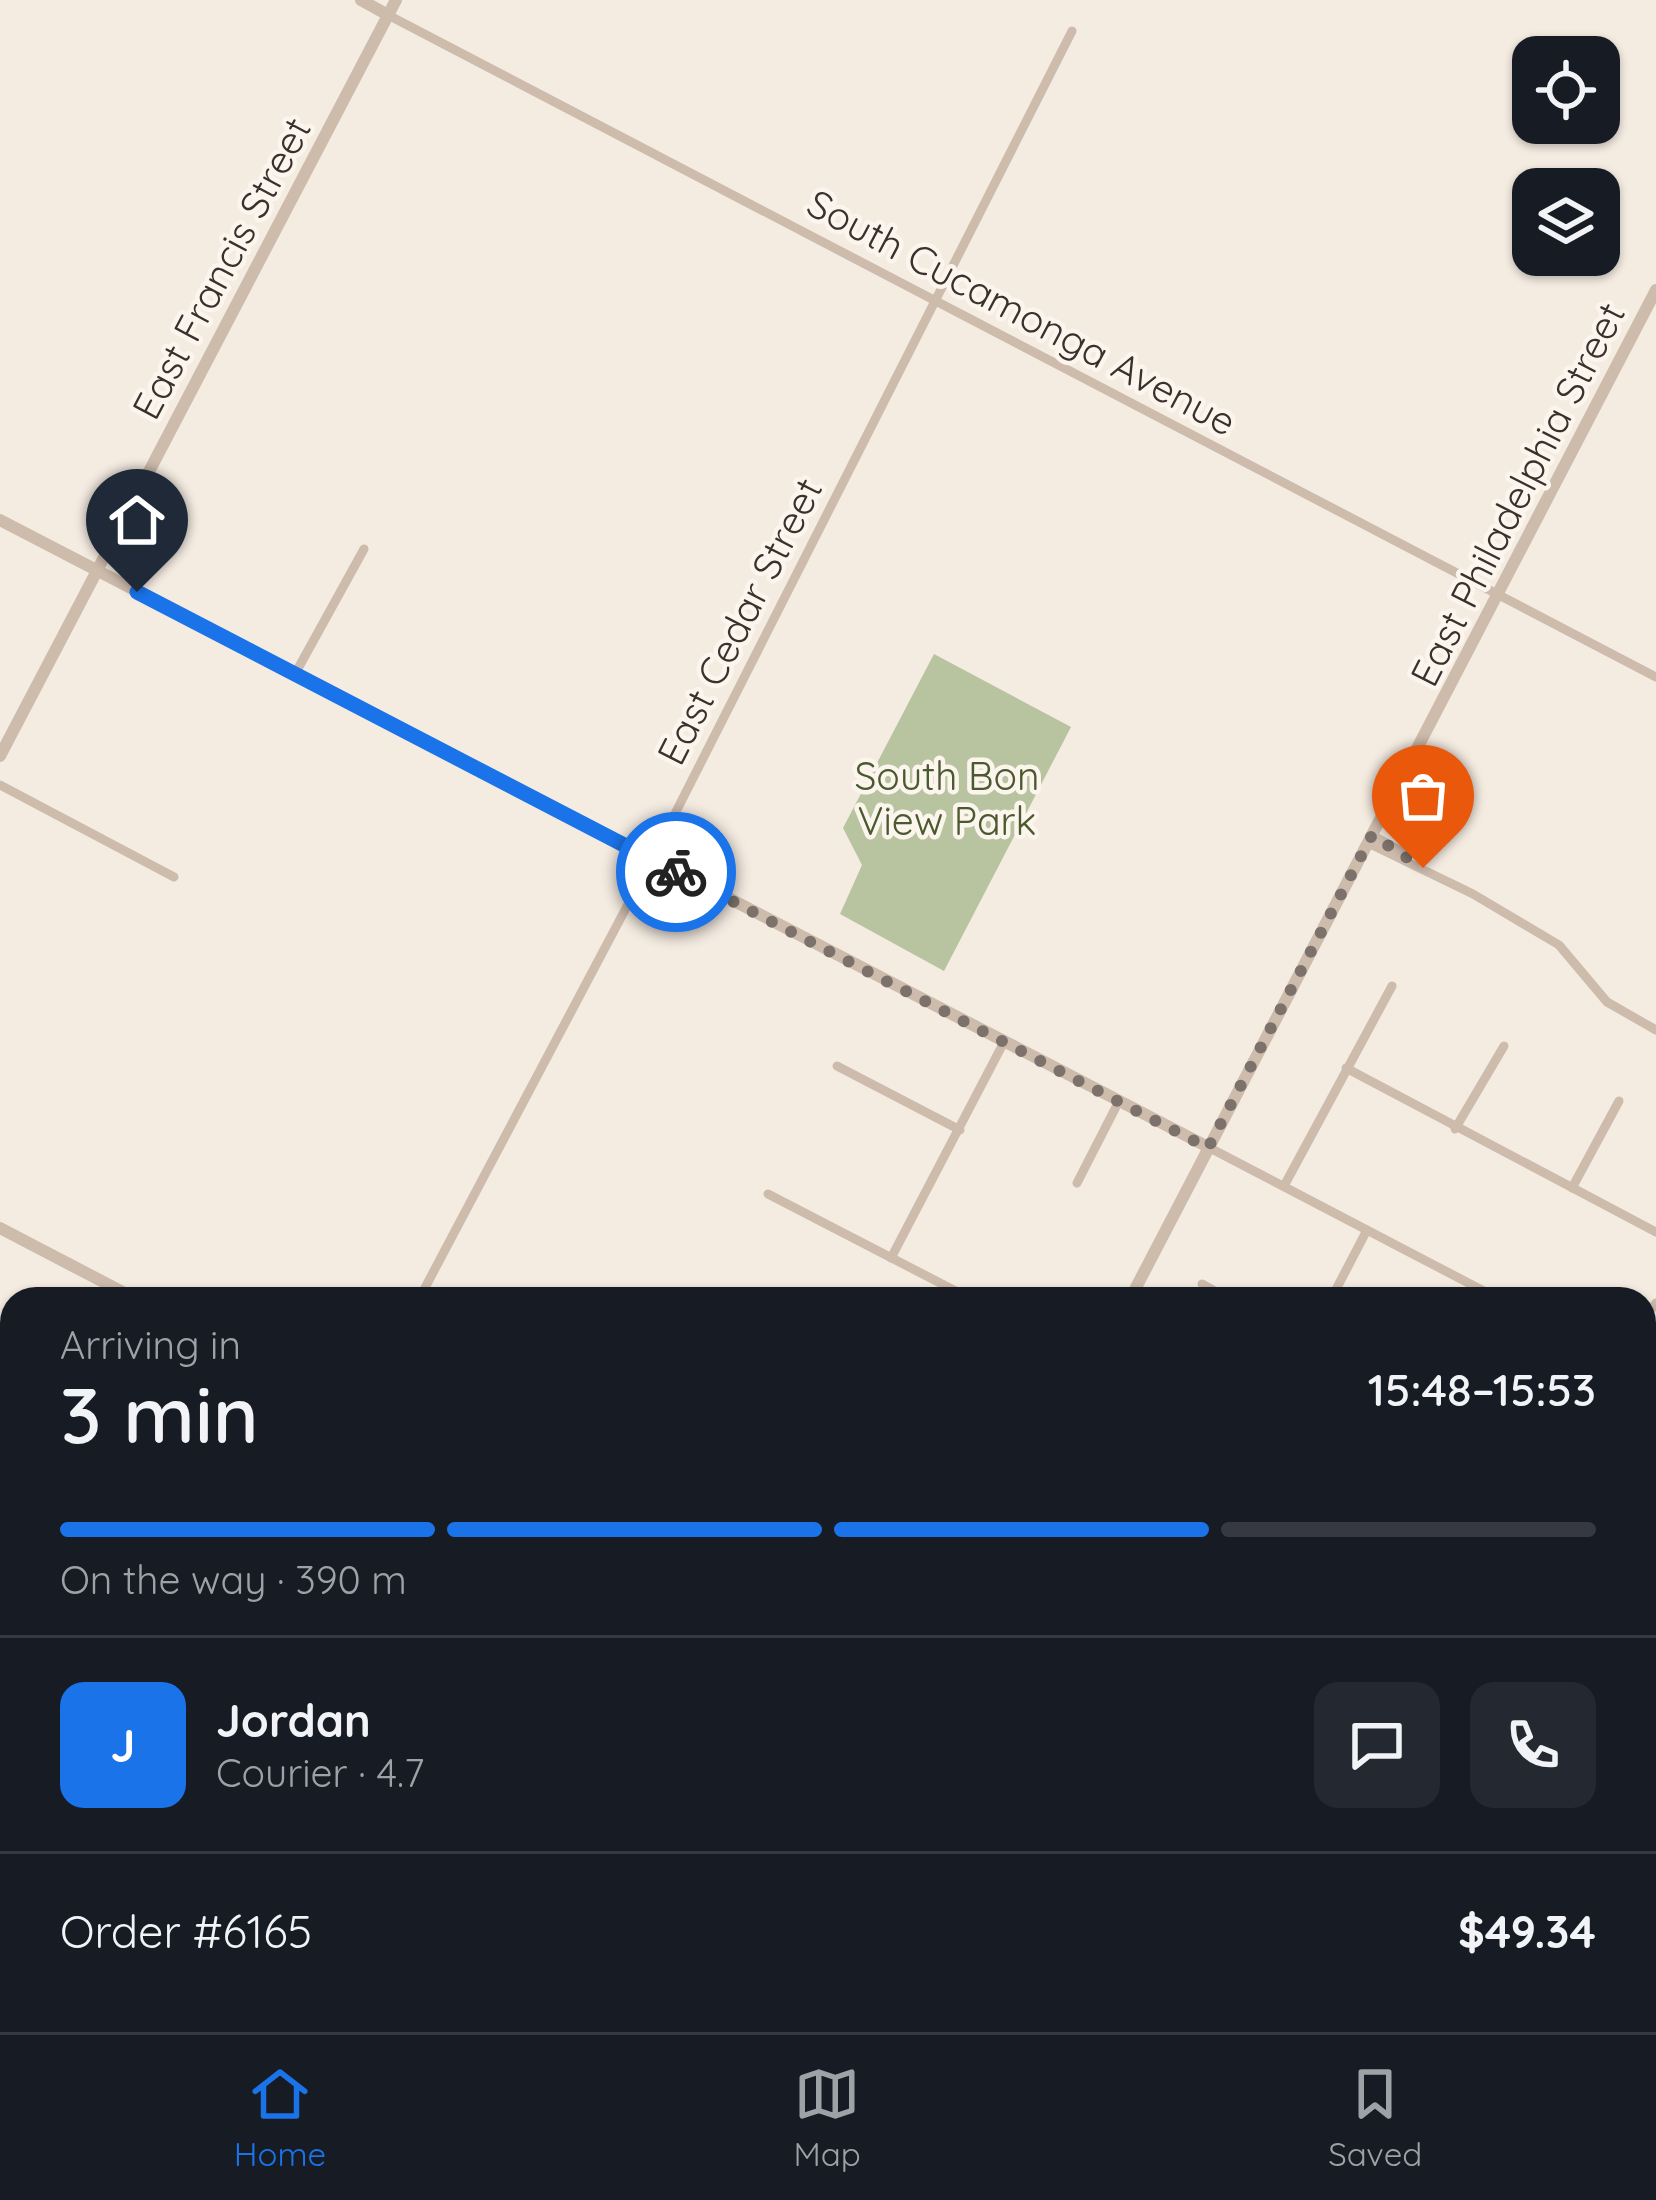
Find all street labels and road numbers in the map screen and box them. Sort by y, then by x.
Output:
street label: East Francis Street [121,109,321,427]
street label: South Cucamonga Avenue [799,178,1245,446]
street label: East Philadelphia Street [1399,294,1635,694]
street label: East Cedar Street [646,470,832,772]

